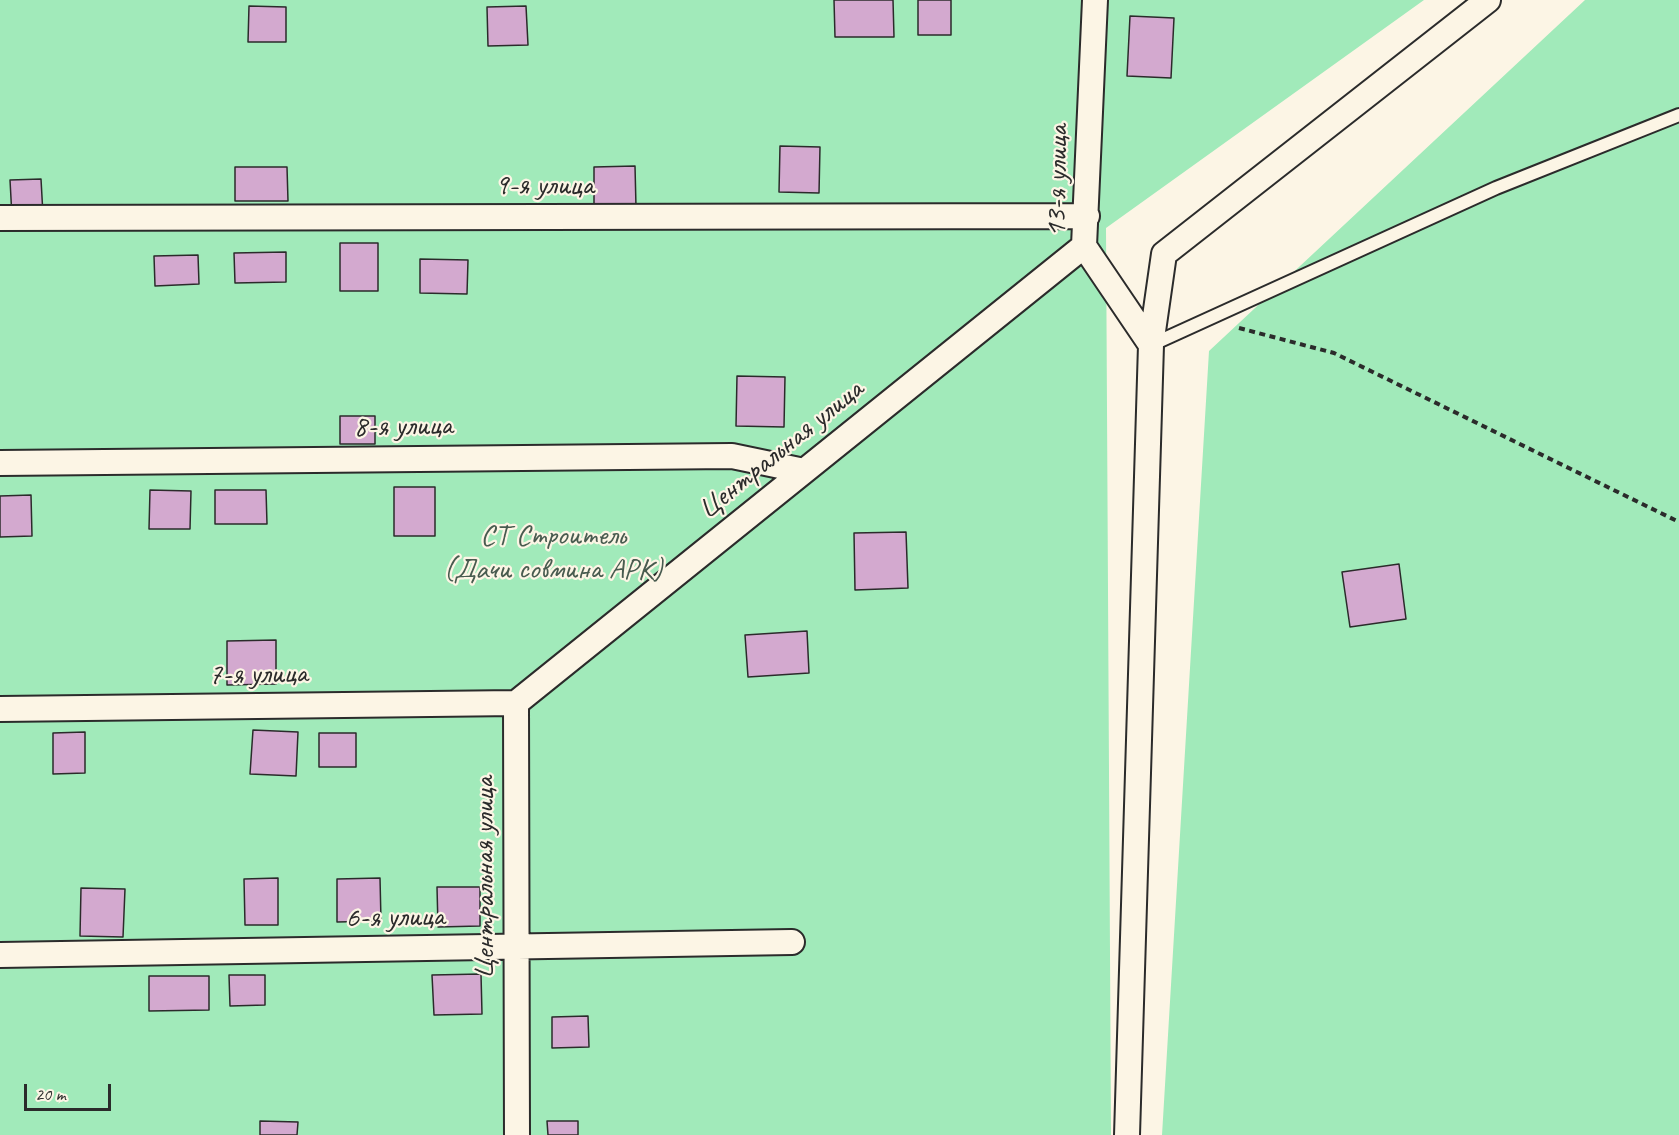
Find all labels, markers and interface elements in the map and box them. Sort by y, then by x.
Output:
street label: 13-я улица [1039,124,1077,238]
street label: 9-я улица [494,168,594,204]
street label: Центральная улица [691,372,871,528]
street label: 8-я улица [353,408,453,446]
park label: СТ Строитель (Дачи совмина АРК) [444,518,662,588]
street label: 7-я улица [208,656,308,694]
street label: Центральная улица [467,777,503,979]
street label: 6-я улица [345,899,445,937]
scale bar [27,1072,114,1110]
text: 20 m [35,1083,66,1105]

